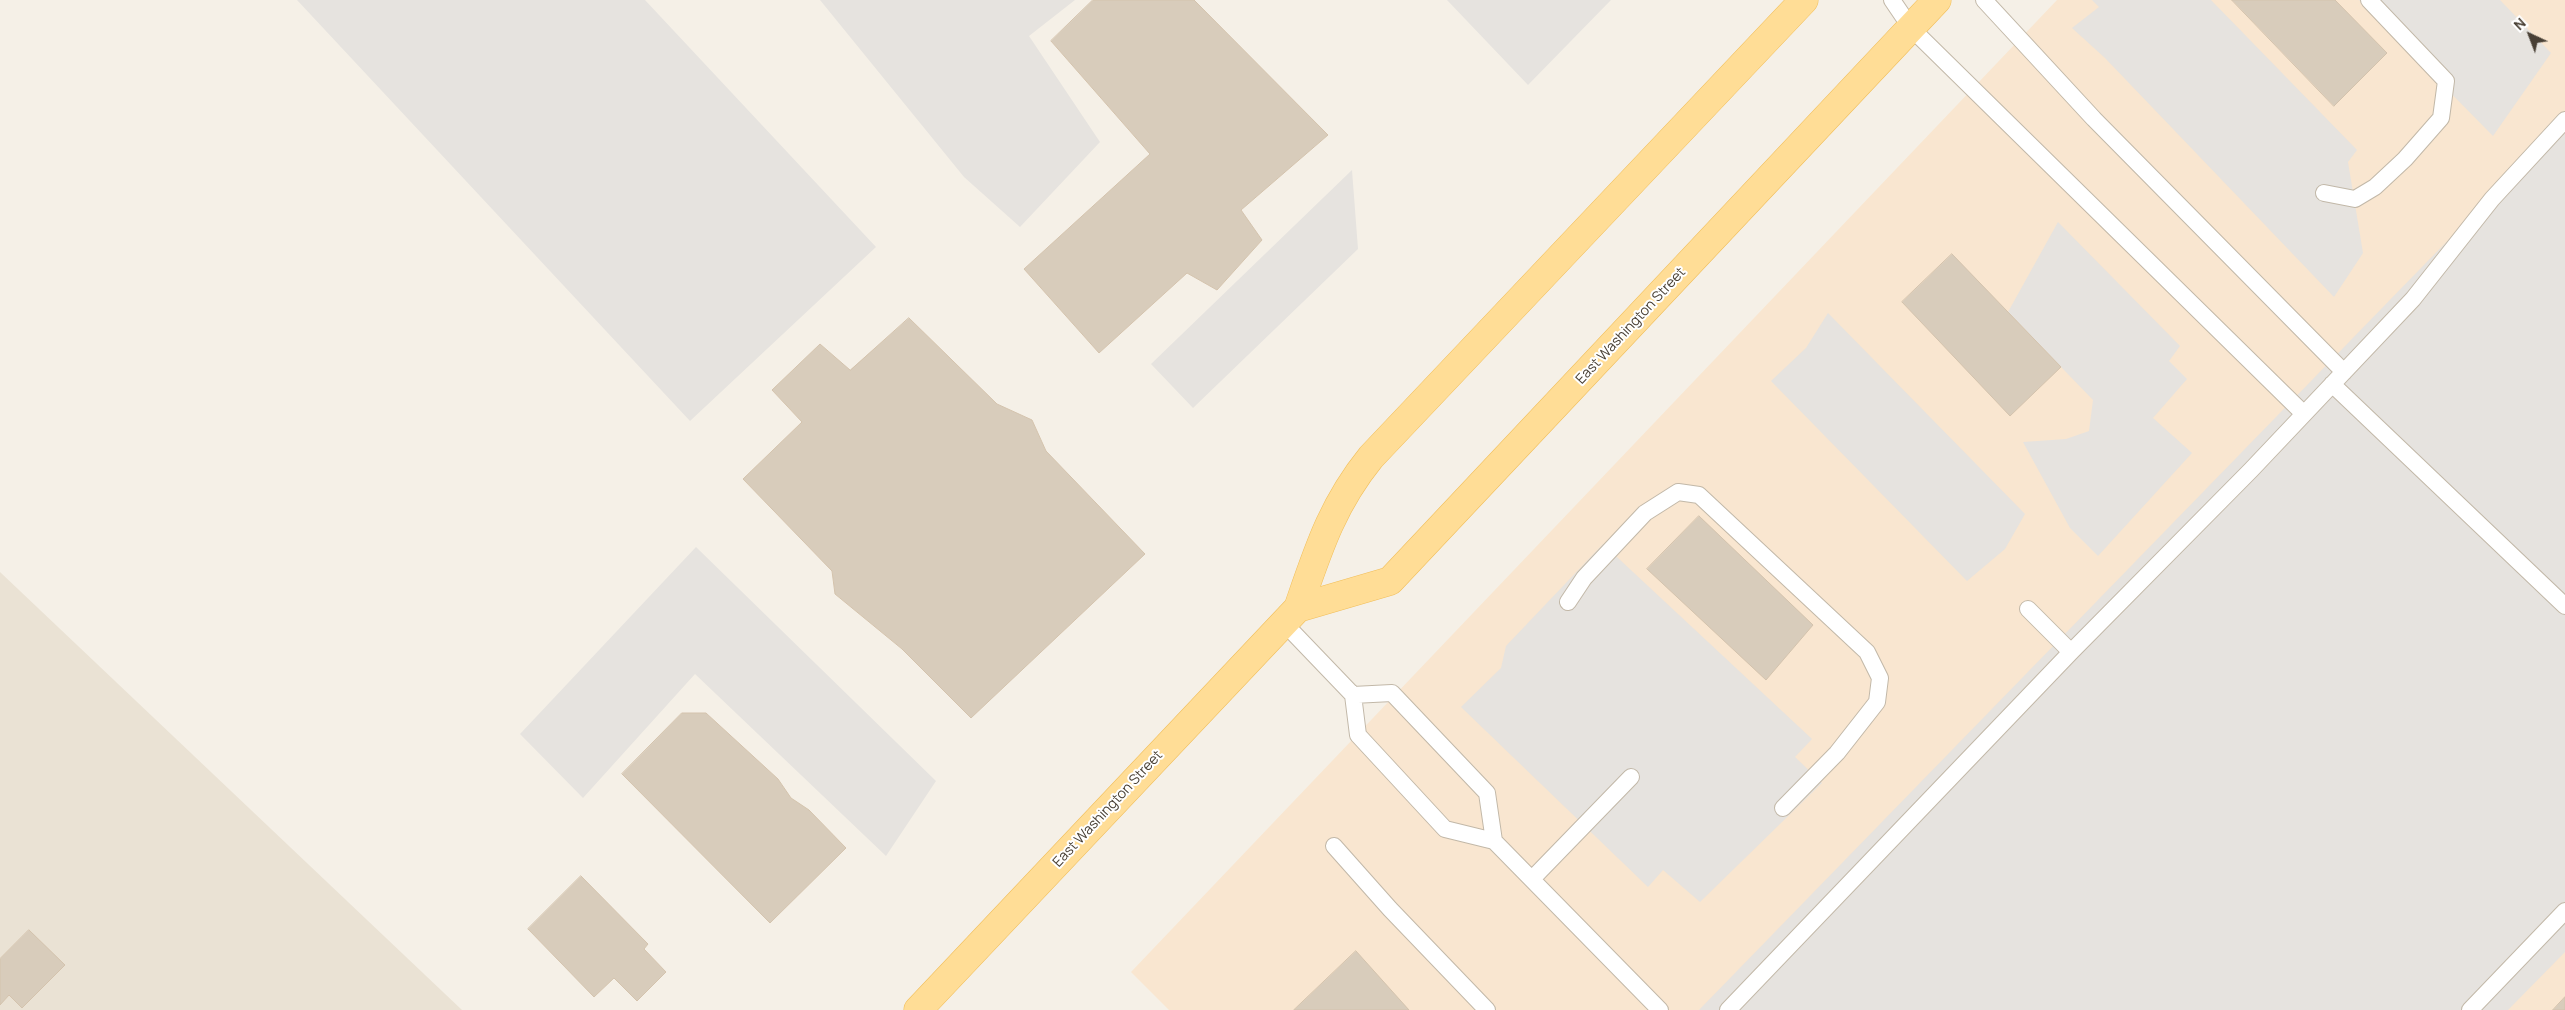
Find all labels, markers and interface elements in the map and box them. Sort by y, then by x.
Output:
north arrow [2505,10,2555,60]
text: N [2509,13,2530,34]
street label: East Washington Street [1573,264,1689,388]
street label: East Washington Street [1050,747,1166,871]

